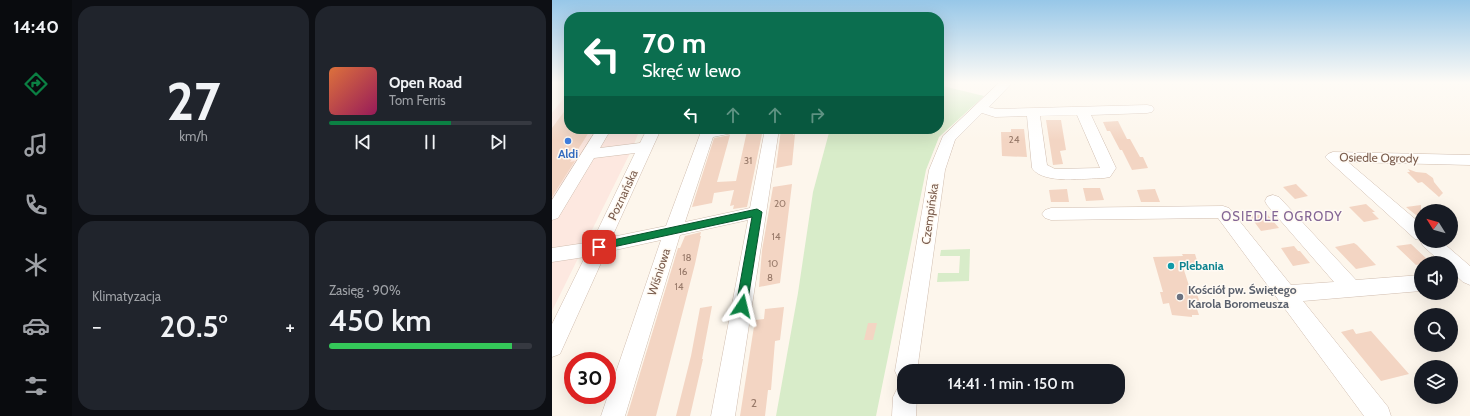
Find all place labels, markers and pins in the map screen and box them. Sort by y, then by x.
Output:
marker: Aldi [563,136,573,146]
place label: Aldi [558,146,578,161]
pin [582,230,616,264]
place label: Plebania [1179,258,1224,273]
marker: Plebania [1166,261,1176,271]
place label: Kościół pw. Świętego Karola Boromeusza [1188,282,1297,311]
marker: Kościół pw. Świętego Karola Boromeusza [1175,292,1185,302]

